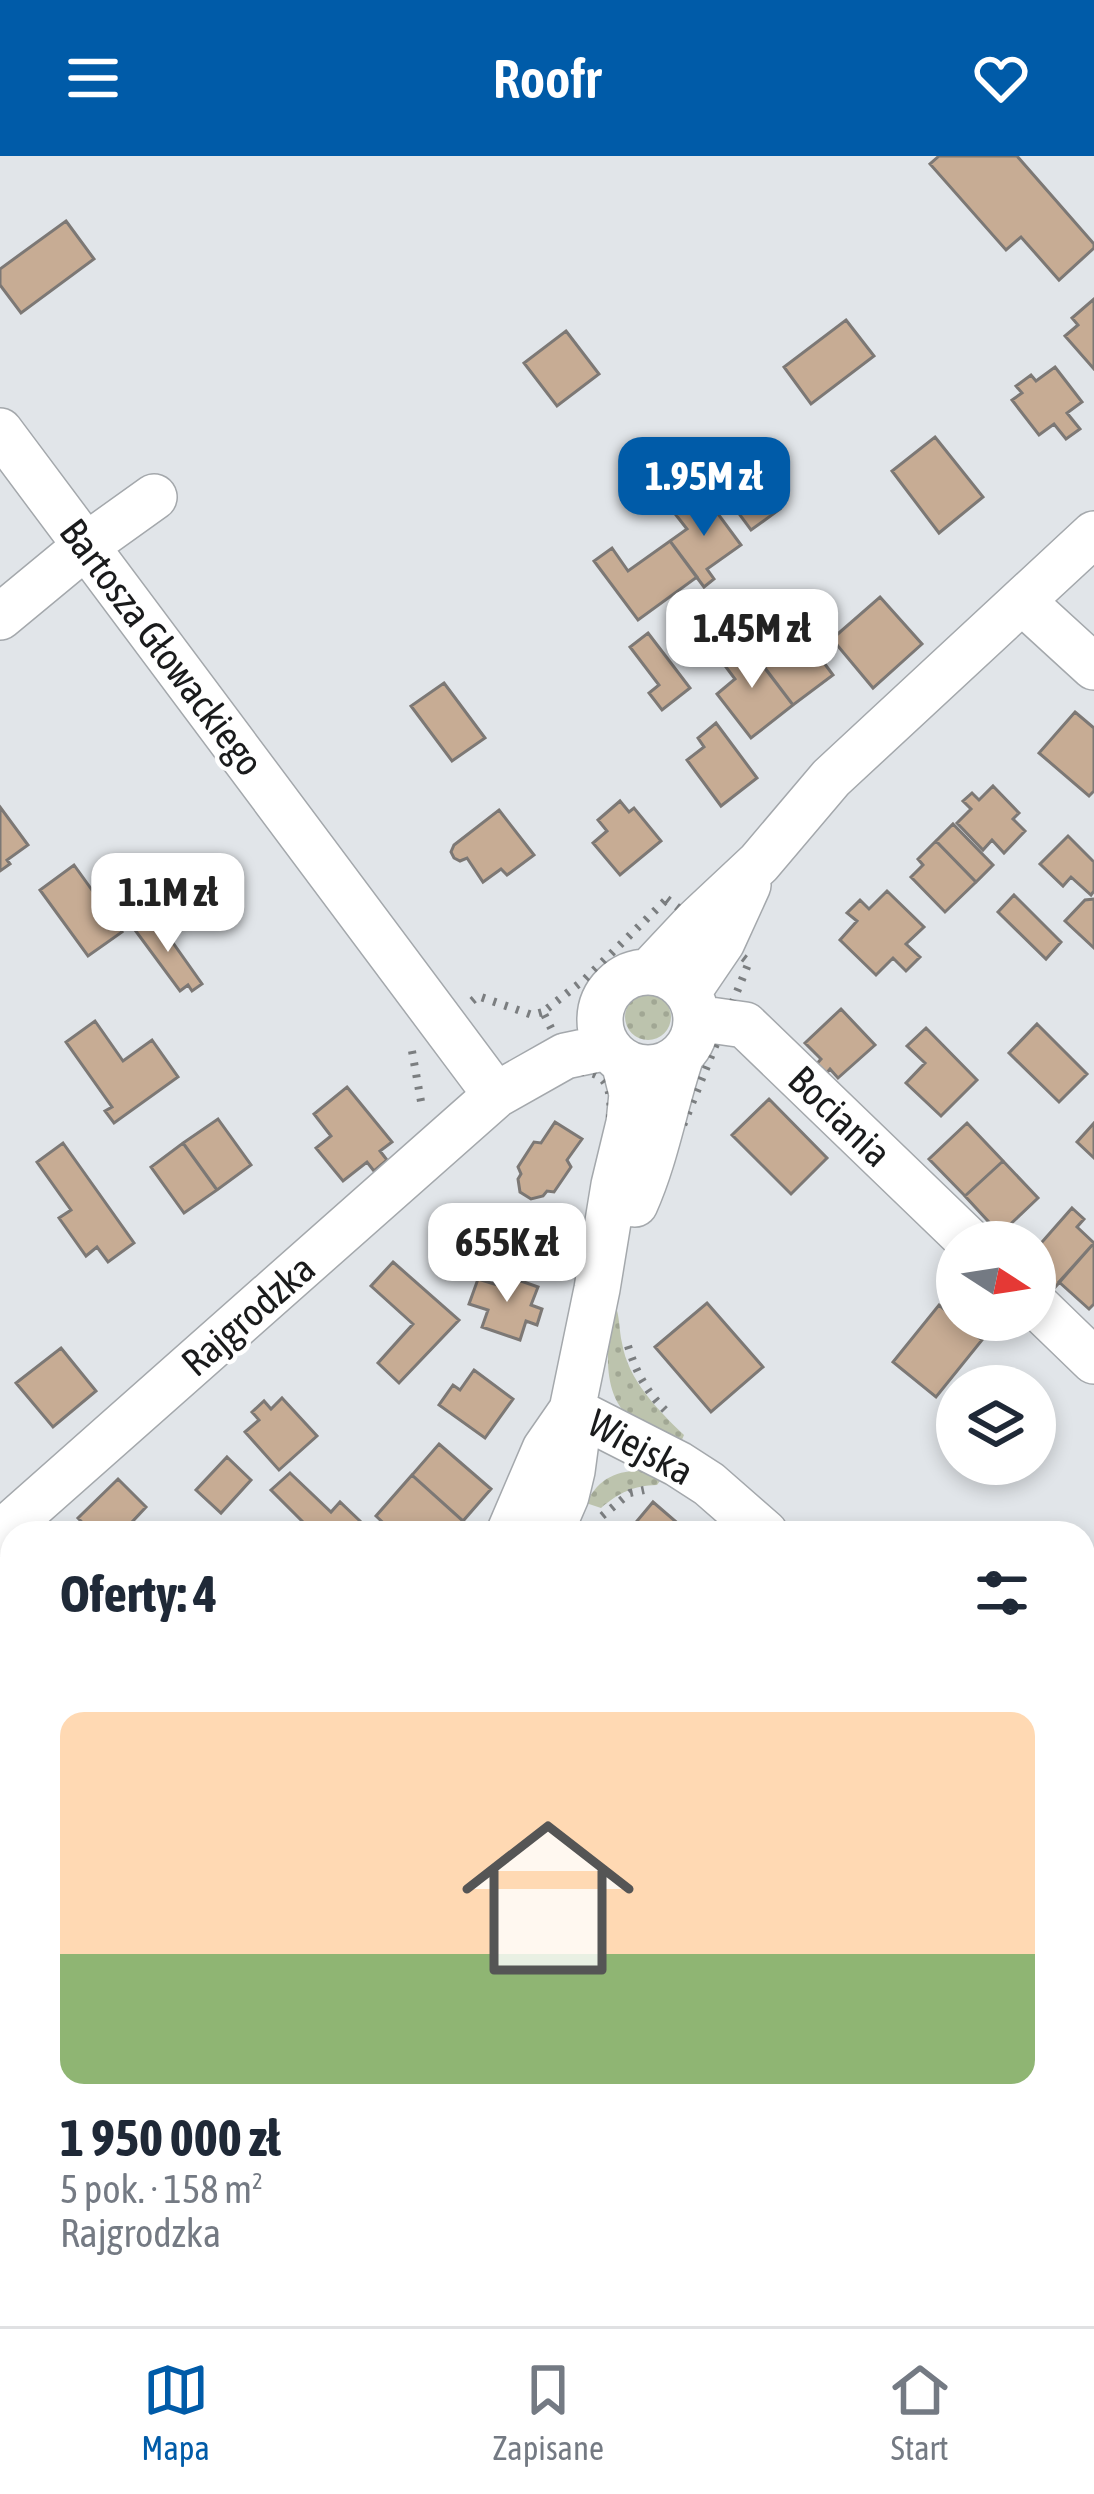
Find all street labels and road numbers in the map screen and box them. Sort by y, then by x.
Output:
street label: Bartosza Głowackiego [51,510,273,784]
street label: Bociania [780,1057,900,1175]
street label: Rajgrodzka [173,1246,323,1384]
street label: Wiejska [581,1400,701,1494]

